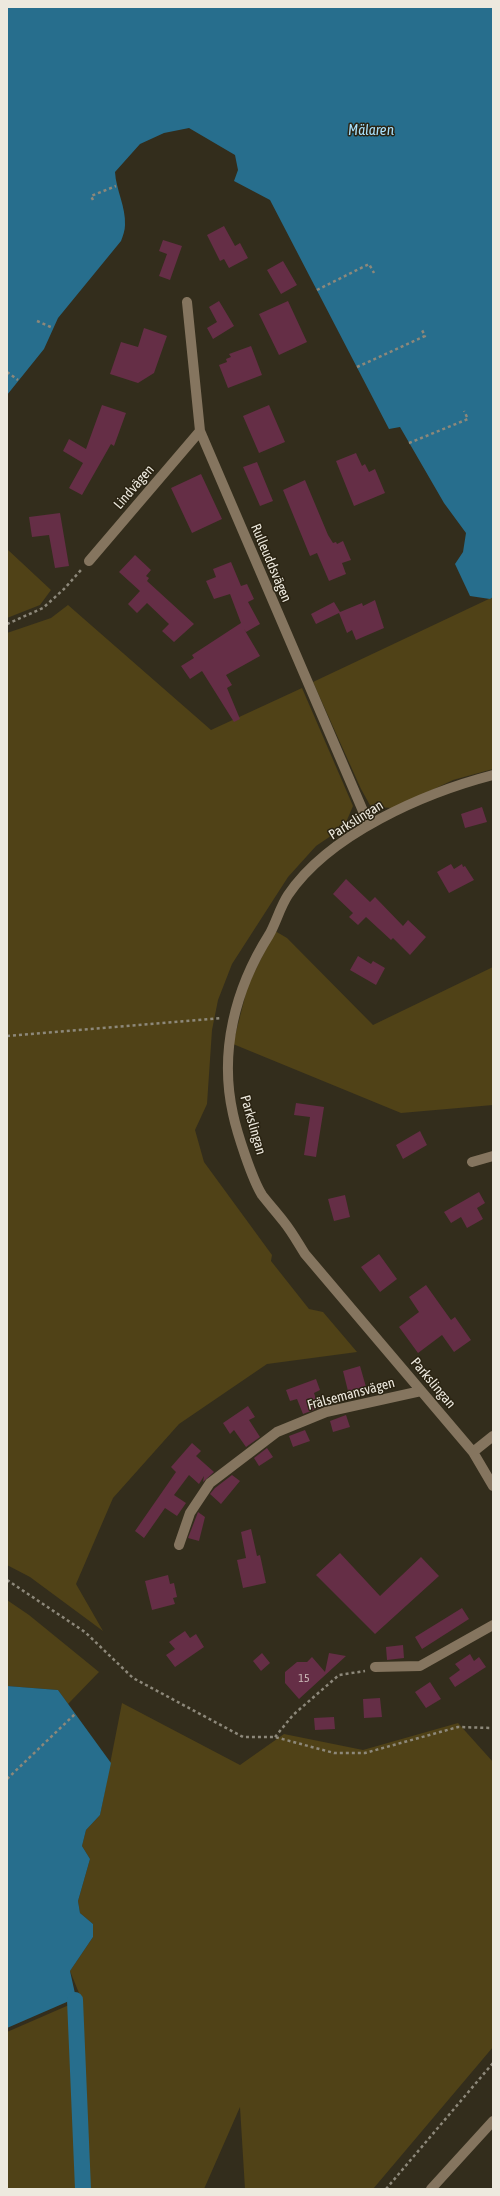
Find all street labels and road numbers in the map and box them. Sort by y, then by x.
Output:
street label: Lindvägen [110,461,158,513]
street label: Rulleuddsvägen [247,521,295,605]
street label: Parkslingan [326,797,386,843]
street label: Parkslingan [237,1093,269,1157]
street label: Parkslingan [407,1354,459,1412]
street label: Frälsemansvägen [305,1374,397,1414]

